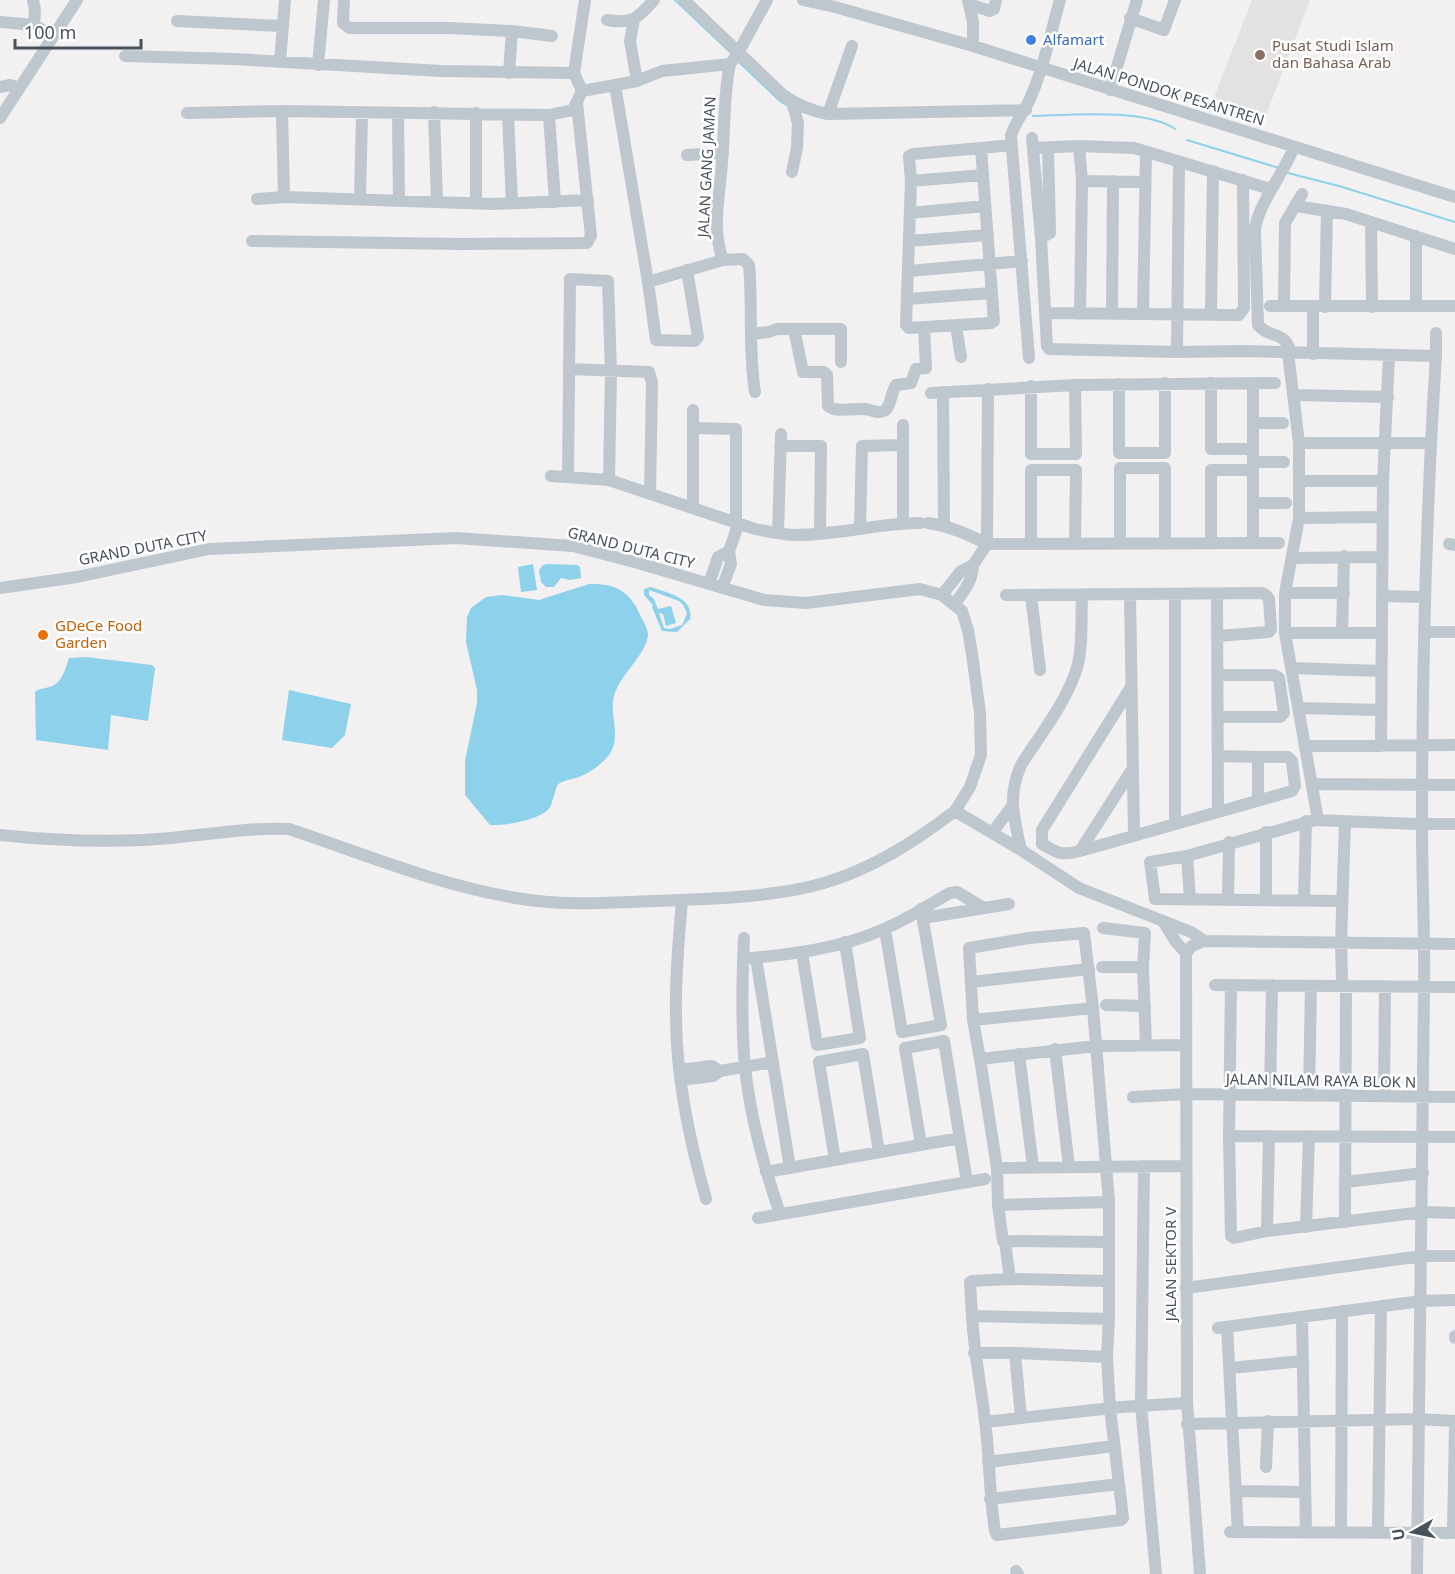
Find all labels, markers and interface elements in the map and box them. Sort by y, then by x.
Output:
scale bar [15,12,141,50]
text: 100 m [24,20,76,44]
place label: Alfamart [1043,29,1105,49]
marker: Alfamart [1024,33,1038,47]
place label: Pusat Studi Islam dan Bahasa Arab [1272,35,1394,72]
marker: Pusat Studi Islam dan Bahasa Arab [1253,48,1267,62]
street label: JALAN PONDOK PESANTREN [1070,52,1267,130]
street label: JALAN GANG JAMAN [692,96,720,240]
street label: GRAND DUTA CITY [566,522,697,573]
street label: GRAND DUTA CITY [77,525,209,569]
place label: GDeCe Food Garden [55,615,142,652]
marker: GDeCe Food Garden [36,628,50,642]
street label: JALAN NILAM RAYA BLOK N [1224,1068,1416,1092]
street label: JALAN SEKTOR V [1160,1207,1180,1323]
north arrow [1383,1502,1443,1562]
text: U [1386,1527,1410,1542]

